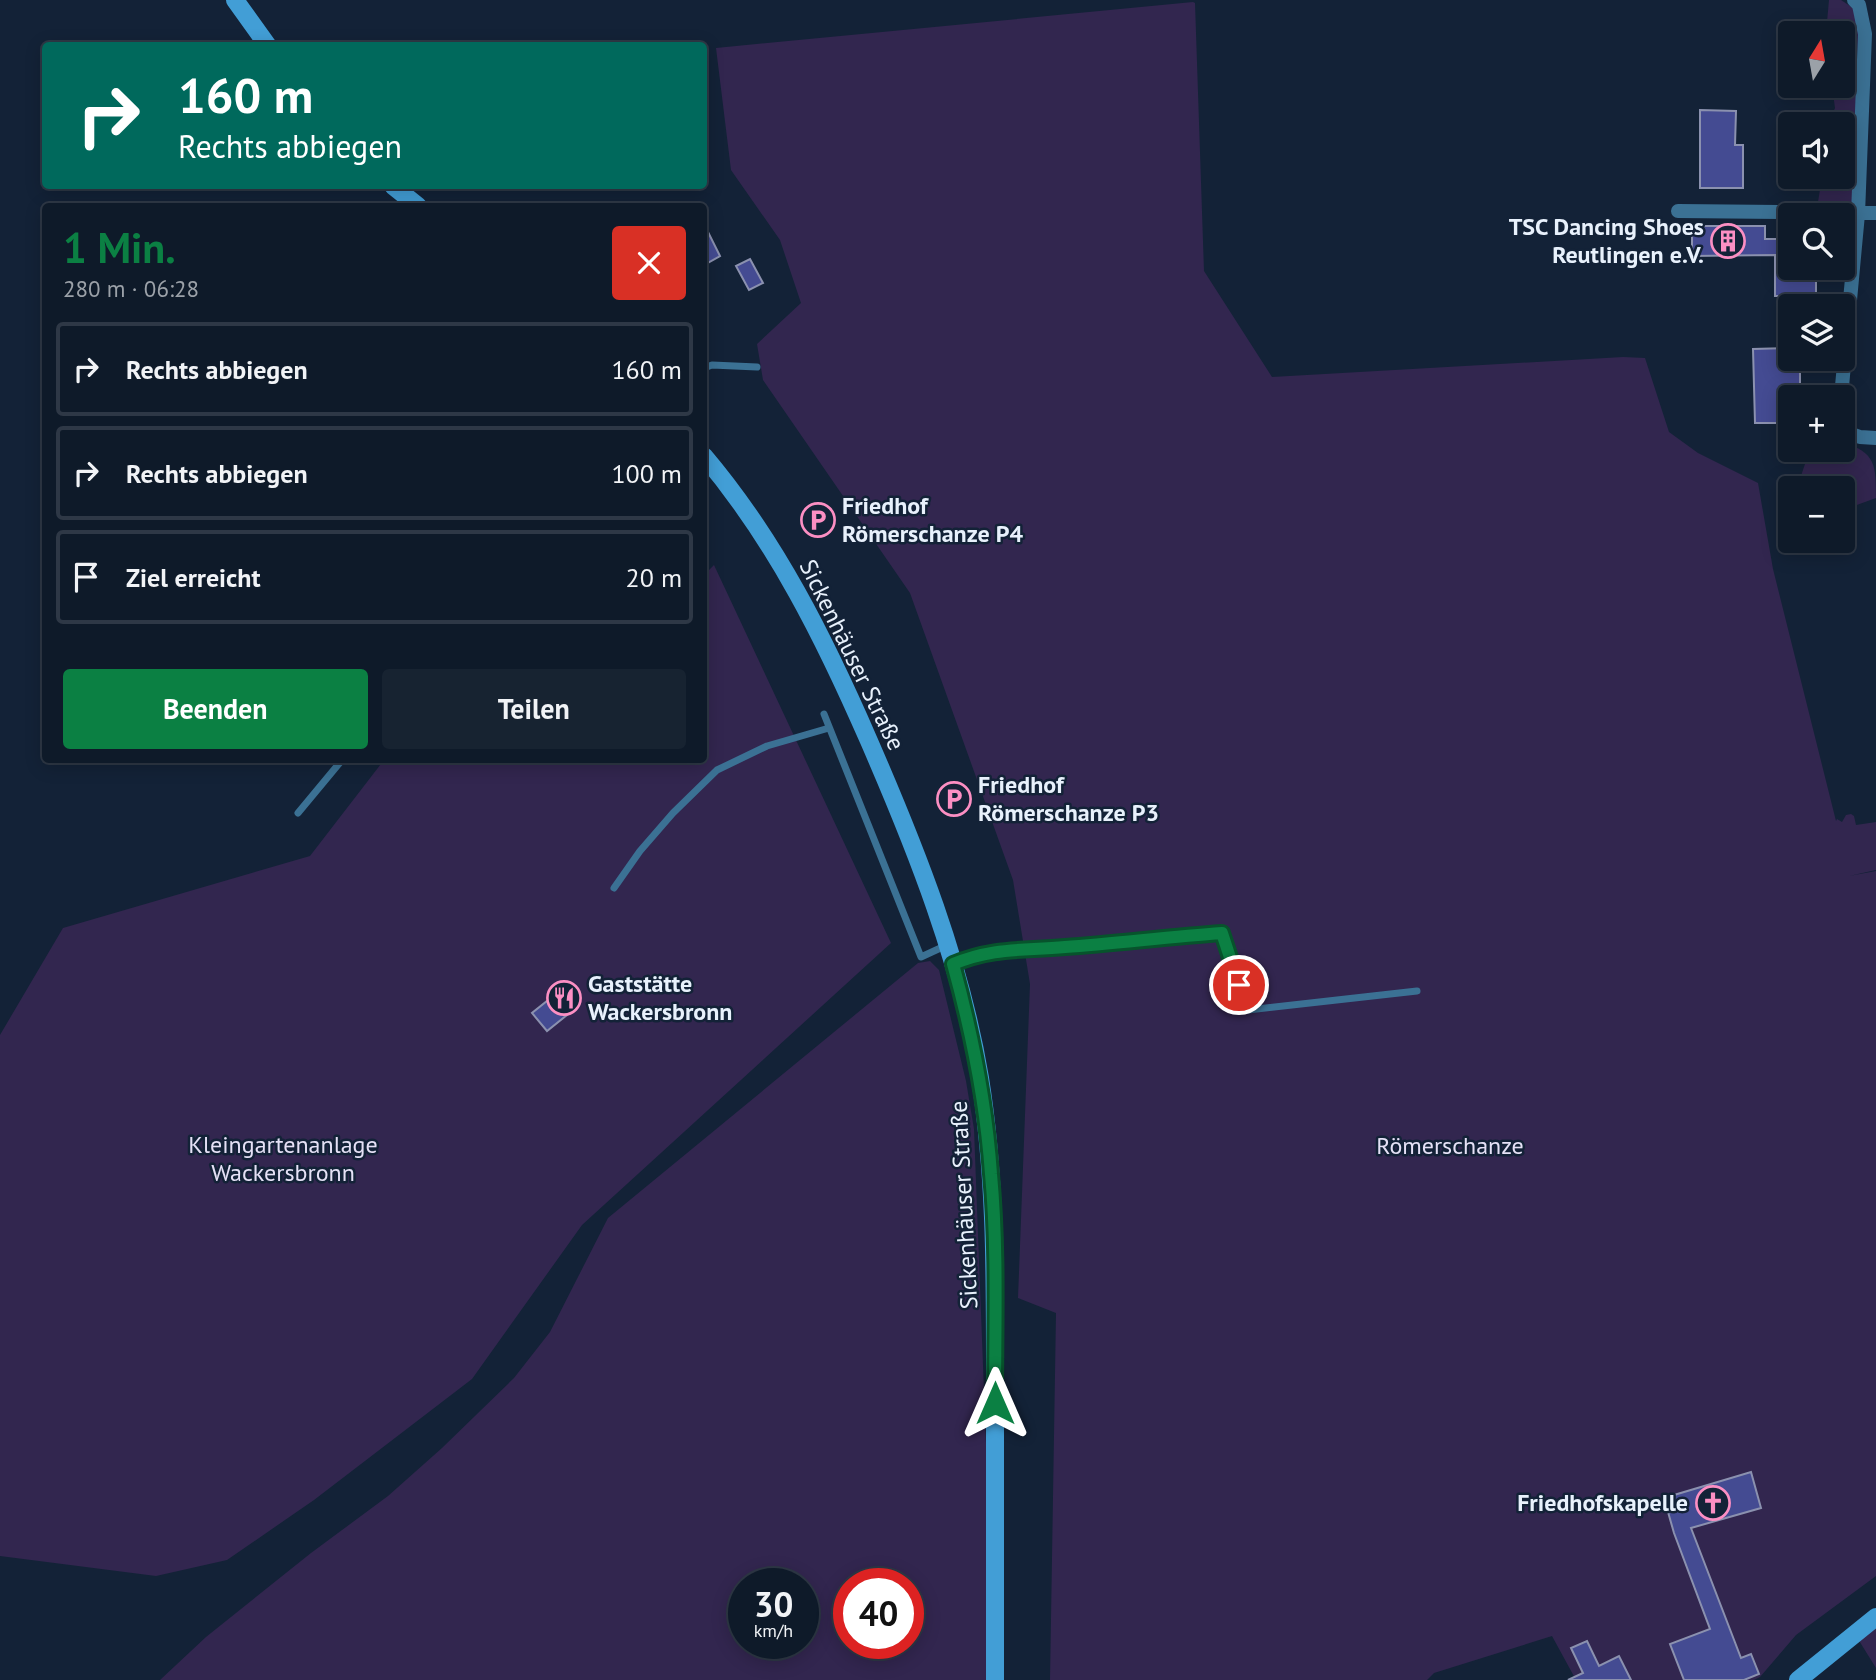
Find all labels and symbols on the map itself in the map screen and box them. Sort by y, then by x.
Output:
north arrow [1778,21,1855,98]
place label: TSC Dancing Shoes Reutlingen e.V. [1509,211,1704,270]
building icon: TSC Dancing Shoes Reutlingen e.V. [1709,222,1747,260]
place label: Friedhof Römerschanze P4 [842,490,1023,549]
parking icon: Friedhof Römerschanze P4 [799,501,837,539]
street label: Sickenhäuser Straße [793,554,912,755]
place label: Friedhof Römerschanze P3 [978,769,1159,828]
parking icon: Friedhof Römerschanze P3 [935,780,973,818]
pin [1209,955,1269,1015]
place label: Gaststätte Wackersbronn [588,968,732,1027]
restaurant icon: Gaststätte Wackersbronn [545,979,583,1017]
street label: Sickenhäuser Straße [943,1100,984,1310]
park label: Kleingartenanlage Wackersbronn [188,1129,378,1188]
park label: Römerschanze [1376,1130,1524,1161]
position arrow [958,1366,1032,1440]
church icon: Friedhofskapelle [1694,1484,1732,1522]
place label: Friedhofskapelle [1517,1487,1688,1518]
speed limit sign: 40 [833,1568,924,1659]

